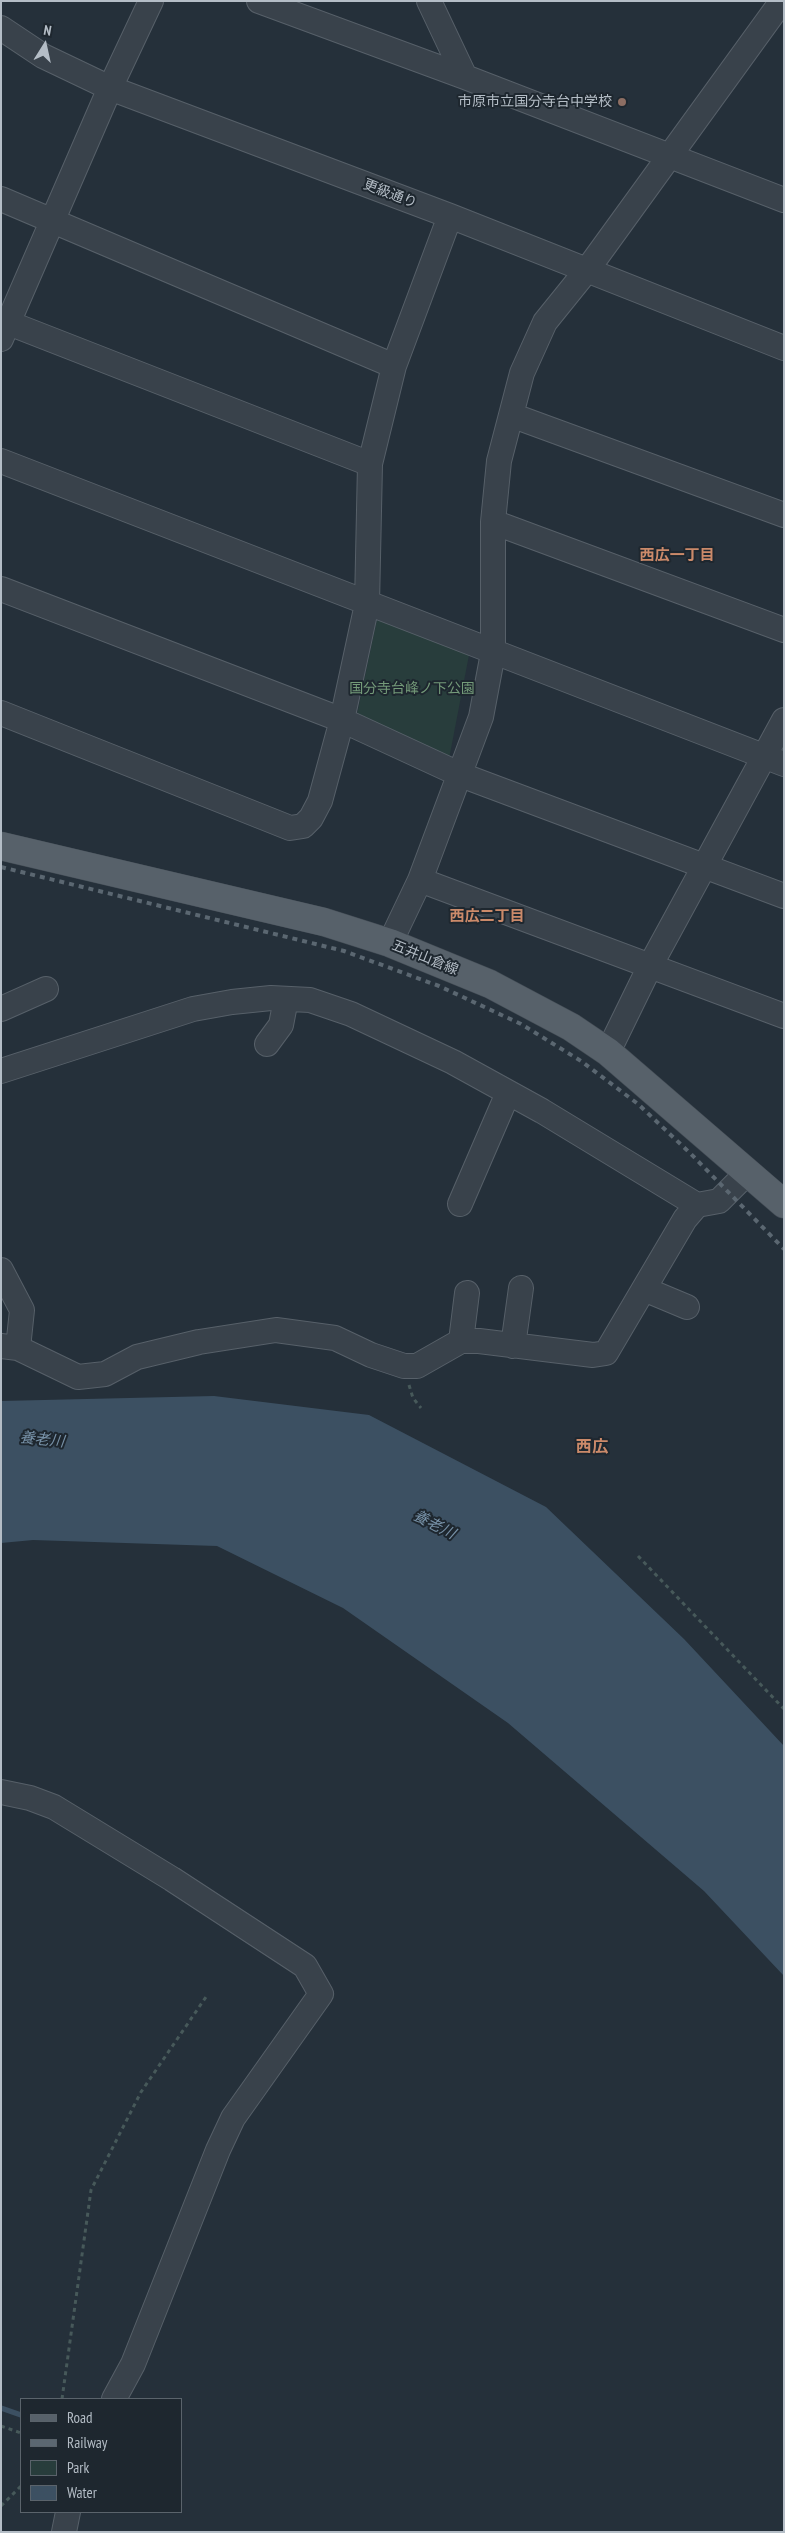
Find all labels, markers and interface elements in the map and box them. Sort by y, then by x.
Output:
north arrow [20,20,70,70]
text: N [42,21,53,40]
place label: 市原市立国分寺台中学校 [458,94,612,110]
marker: 市原市立国分寺台中学校 [616,96,628,108]
street label: 更級通り [361,176,419,212]
district label: 西広一丁目 [640,547,714,565]
park label: 国分寺台峰ノ下公園 [349,681,475,697]
district label: 西広二丁目 [450,908,524,926]
street label: 五井山倉線 [389,937,461,979]
water label: 養老川 [19,1429,65,1451]
district label: 西広 [576,1437,608,1457]
water label: 養老川 [410,1507,458,1543]
legend [20,2398,182,2513]
text: Road [67,2408,93,2427]
text: Railway [67,2433,107,2452]
text: Park [67,2458,89,2477]
text: Water [67,2483,97,2502]

